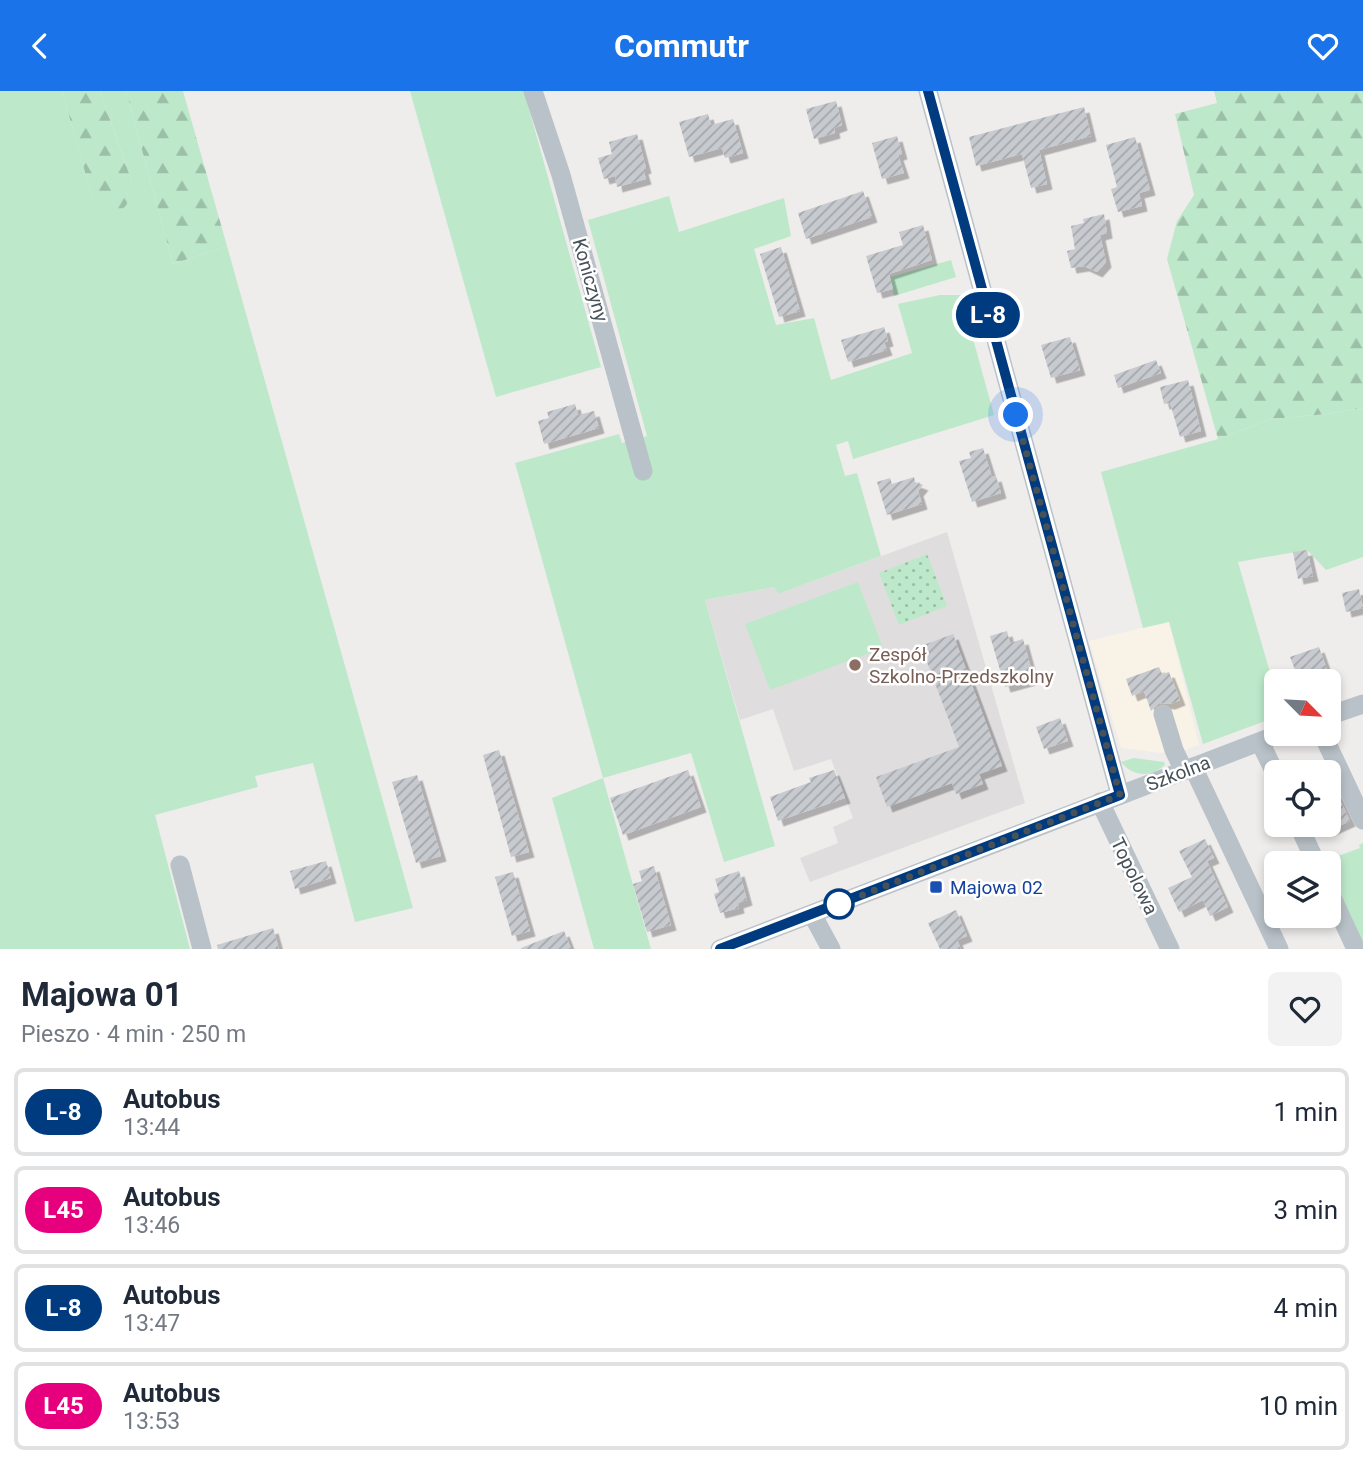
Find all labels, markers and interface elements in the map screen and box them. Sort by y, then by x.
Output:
icon: back [21,27,59,65]
text: Commutr [614,27,749,65]
icon: heart [1304,27,1342,65]
street label: Koniczyny [568,236,613,324]
line badge: L-8 [948,292,1028,338]
text: L-8 [970,301,1006,329]
your location [998,397,1033,432]
place label: Zespół Szkolno-Przedszkolny [869,643,1054,688]
marker: Zespół Szkolno-Przedszkolny [847,657,863,673]
north arrow [1264,669,1340,745]
map controls [1264,669,1341,928]
street label: Szkolna [1143,751,1213,796]
button: locate [1264,760,1341,837]
street label: Topolowa [1106,834,1163,918]
button: layers [1264,851,1341,928]
place label: Majowa 02 [950,876,1043,899]
marker: Majowa 02 [928,879,944,895]
unlabelled marker [824,889,854,919]
button: heart [1268,972,1342,1046]
text: Majowa 01 [21,975,183,1014]
text: Pieszo · 4 min · 250 m [21,1021,246,1048]
text: Autobus [123,1084,221,1114]
text: 1 min [1273,1097,1338,1127]
text: L-8 [45,1098,82,1126]
text: 13:44 [123,1114,180,1141]
text: Autobus [123,1182,221,1212]
text: 3 min [1273,1195,1338,1225]
text: L45 [43,1196,84,1224]
text: 13:46 [123,1212,180,1239]
text: Autobus [123,1280,221,1310]
text: 4 min [1273,1293,1338,1323]
text: L-8 [45,1294,82,1322]
text: 13:47 [123,1310,180,1337]
text: Autobus [123,1378,221,1408]
text: 10 min [1259,1391,1338,1421]
text: L45 [43,1392,84,1420]
text: 13:53 [123,1408,180,1435]

